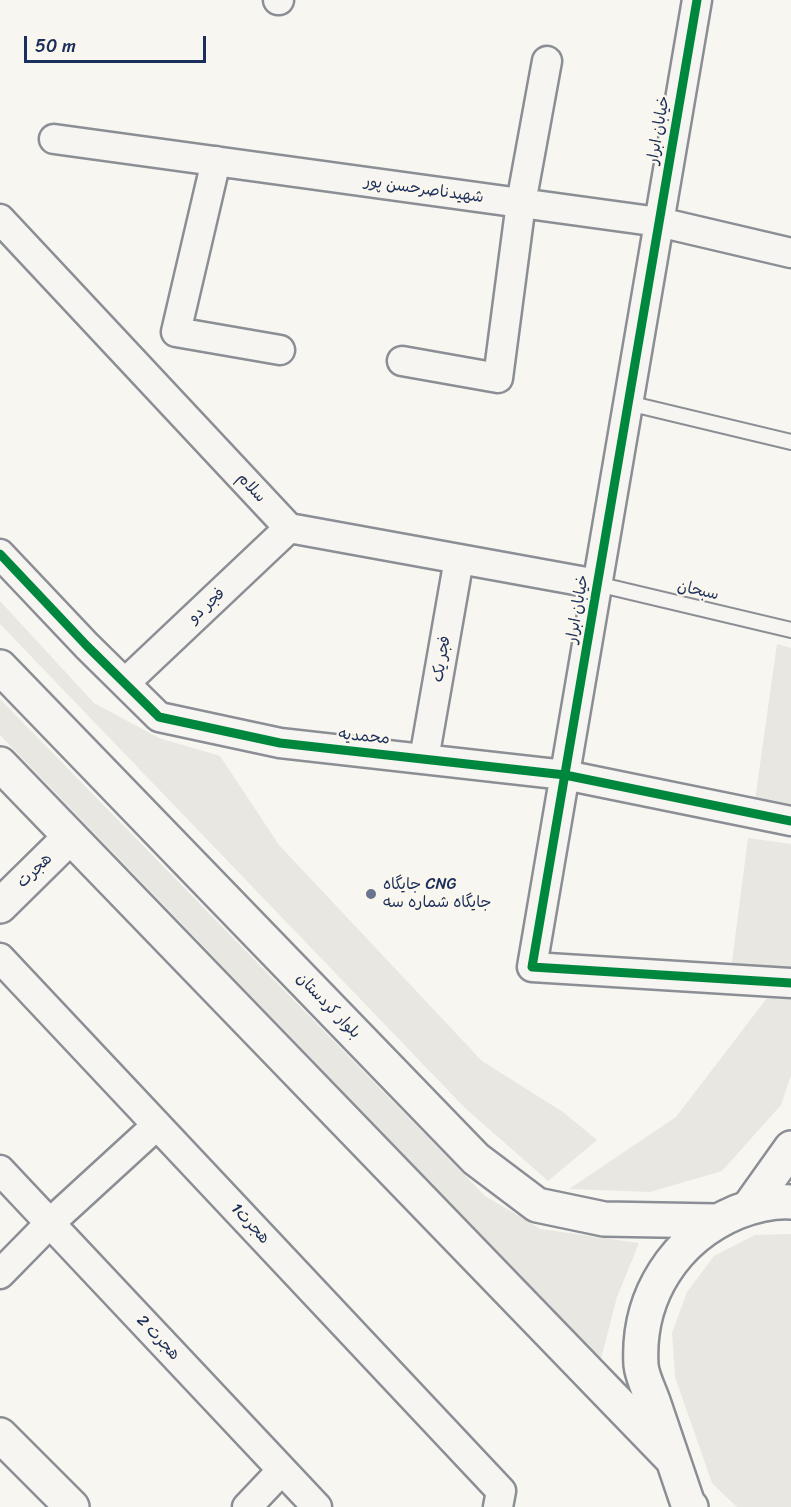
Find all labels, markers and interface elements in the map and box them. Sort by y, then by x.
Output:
scale bar [27,24,208,62]
text: 50 m [35,30,76,62]
street label: خیابان ابرار [644,94,674,166]
street label: شهیدناصرحسن پور [363,172,485,208]
street label: سلام [232,469,270,507]
street label: خیابان ابرار [563,573,593,645]
street label: سبحان [675,577,721,605]
street label: فجر دو [185,584,229,628]
street label: فجر یک [428,634,456,684]
street label: محمدیه [337,725,391,749]
street label: هجرت [13,850,57,892]
place label: جایگاه CNG جایگاه شماره سه [383,875,491,913]
marker: جایگاه CNG جایگاه شماره سه [364,887,378,901]
street label: بلوار کردستان [292,969,364,1043]
street label: هجرت1 [226,1200,274,1248]
street label: هجرت 2 [132,1311,184,1365]

